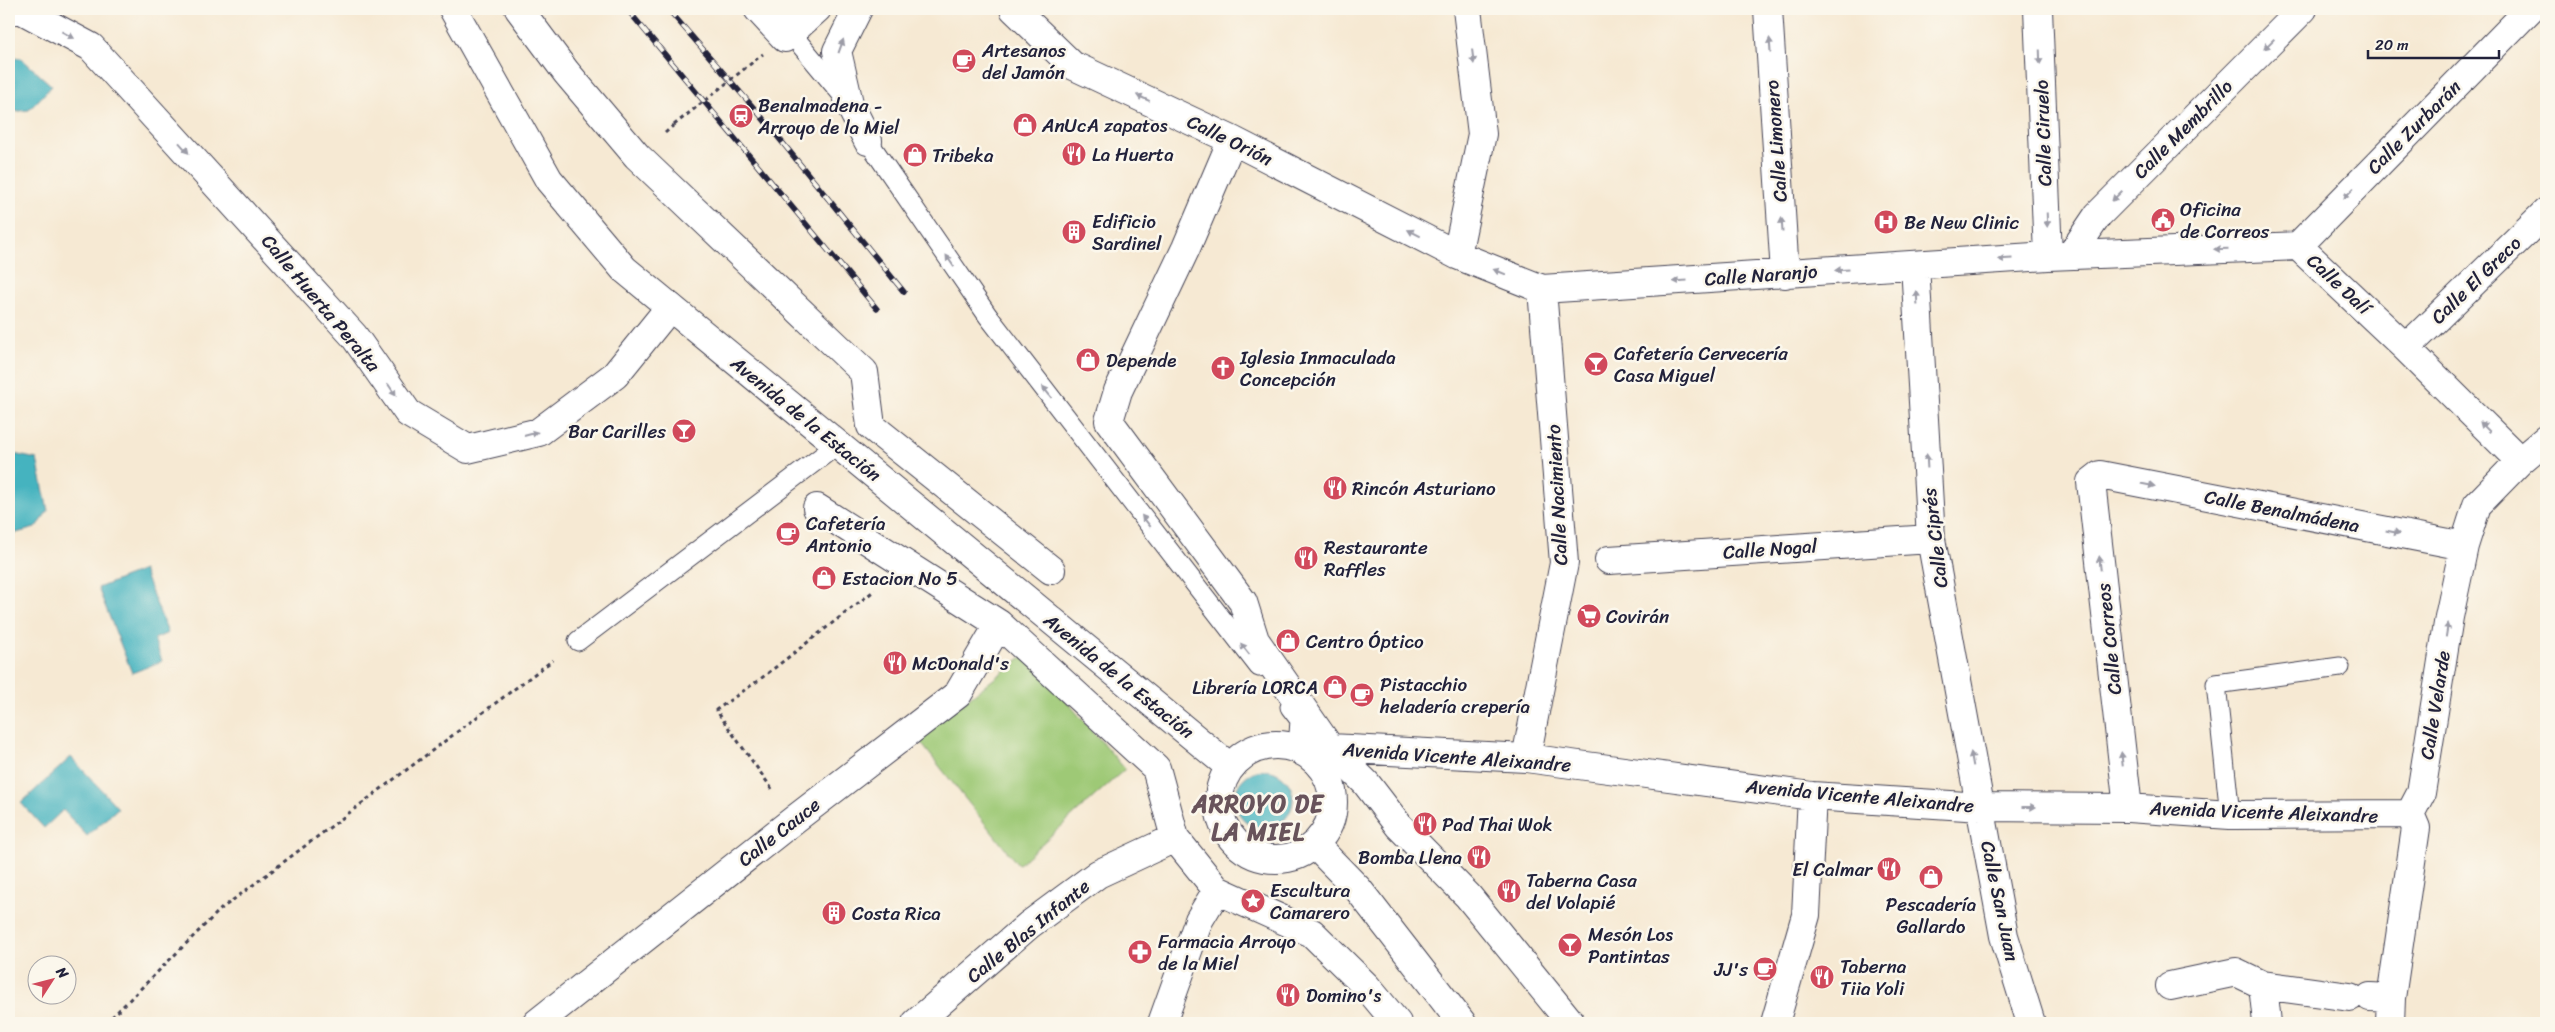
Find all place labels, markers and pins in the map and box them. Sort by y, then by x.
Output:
place label: Artesanos del Jamón [981,34,1066,89]
cafe icon: Artesanos del Jamón [951,48,977,74]
place label: Benalmadena - Arroyo de la Miel [757,89,900,144]
station icon: Benalmadena - Arroyo de la Miel [728,103,754,129]
place label: AnUcA zapatos [1041,109,1168,142]
shop icon: AnUcA zapatos [1012,112,1038,138]
place label: La Huerta [1092,138,1174,171]
place label: Tribeka [932,139,994,172]
restaurant icon: La Huerta [1061,141,1087,167]
shop icon: Tribeka [902,142,928,168]
place label: Oficina de Correos [2180,193,2270,248]
place label: Edificio Sardinel [1092,205,1162,260]
place label: Be New Clinic [1904,206,2019,239]
public building icon: Oficina de Correos [2150,207,2176,233]
hospital icon: Be New Clinic [1873,209,1899,235]
building icon: Edificio Sardinel [1061,219,1087,245]
place label: Cafetería Cervecería Casa Miguel [1614,337,1788,392]
place label: Iglesia Inmaculada Concepción [1239,341,1396,396]
place label: Depende [1106,344,1176,377]
shop icon: Depende [1075,347,1101,373]
bar icon: Cafetería Cervecería Casa Miguel [1583,351,1609,377]
church icon: Iglesia Inmaculada Concepción [1210,355,1236,381]
place label: Bar Carilles [568,415,666,448]
bar icon: Bar Carilles [671,418,697,444]
place label: Rincón Asturiano [1352,472,1496,505]
restaurant icon: Rincón Asturiano [1322,475,1348,501]
place label: Cafetería Antonio [805,507,886,562]
cafe icon: Cafetería Antonio [775,521,801,547]
place label: Restaurante Raffles [1324,531,1428,586]
restaurant icon: Restaurante Raffles [1293,545,1319,571]
place label: Estacion No 5 [842,562,958,595]
shop icon: Estacion No 5 [811,565,837,591]
place label: Covirán [1606,600,1669,633]
supermarket icon: Covirán [1576,603,1602,629]
place label: Centro Óptico [1306,625,1424,658]
shop icon: Centro Óptico [1275,628,1301,654]
place label: McDonald's [912,647,1009,680]
restaurant icon: McDonald's [882,650,908,676]
place label: Pistacchio heladería crepería [1379,668,1531,723]
place label: Librería LORCA [1192,671,1318,704]
shop icon: Librería LORCA [1322,674,1348,700]
cafe icon: Pistacchio heladería crepería [1349,682,1375,708]
place label: Pad Thai Wok [1442,808,1553,841]
restaurant icon: Pad Thai Wok [1412,811,1438,837]
place label: Bomba Llena [1358,841,1462,874]
restaurant icon: Bomba Llena [1466,844,1492,870]
place label: El Calmar [1792,853,1873,886]
restaurant icon: El Calmar [1876,856,1902,882]
place label: Taberna Casa del Volapié [1526,864,1637,919]
shop icon: Pescadería Gallardo [1918,864,1944,890]
place label: Escultura Camarero [1270,874,1351,929]
restaurant icon: Taberna Casa del Volapié [1496,878,1522,904]
place icon: Escultura Camarero [1240,888,1266,914]
place label: Pescadería Gallardo [1886,888,1977,943]
place label: Costa Rica [852,897,941,930]
building icon: Costa Rica [821,900,847,926]
place label: Mesón Los Pantintas [1588,918,1673,973]
place label: Farmacia Arroyo de la Miel [1158,925,1296,980]
bar icon: Mesón Los Pantintas [1557,932,1583,958]
pharmacy icon: Farmacia Arroyo de la Miel [1127,939,1153,965]
place label: Taberna Tiia Yoli [1840,950,1907,1005]
place label: JJ's [1713,953,1748,986]
cafe icon: JJ's [1752,956,1778,982]
restaurant icon: Taberna Tiia Yoli [1809,964,1835,990]
place label: Domino's [1306,979,1382,1012]
restaurant icon: Domino's [1275,982,1301,1008]

